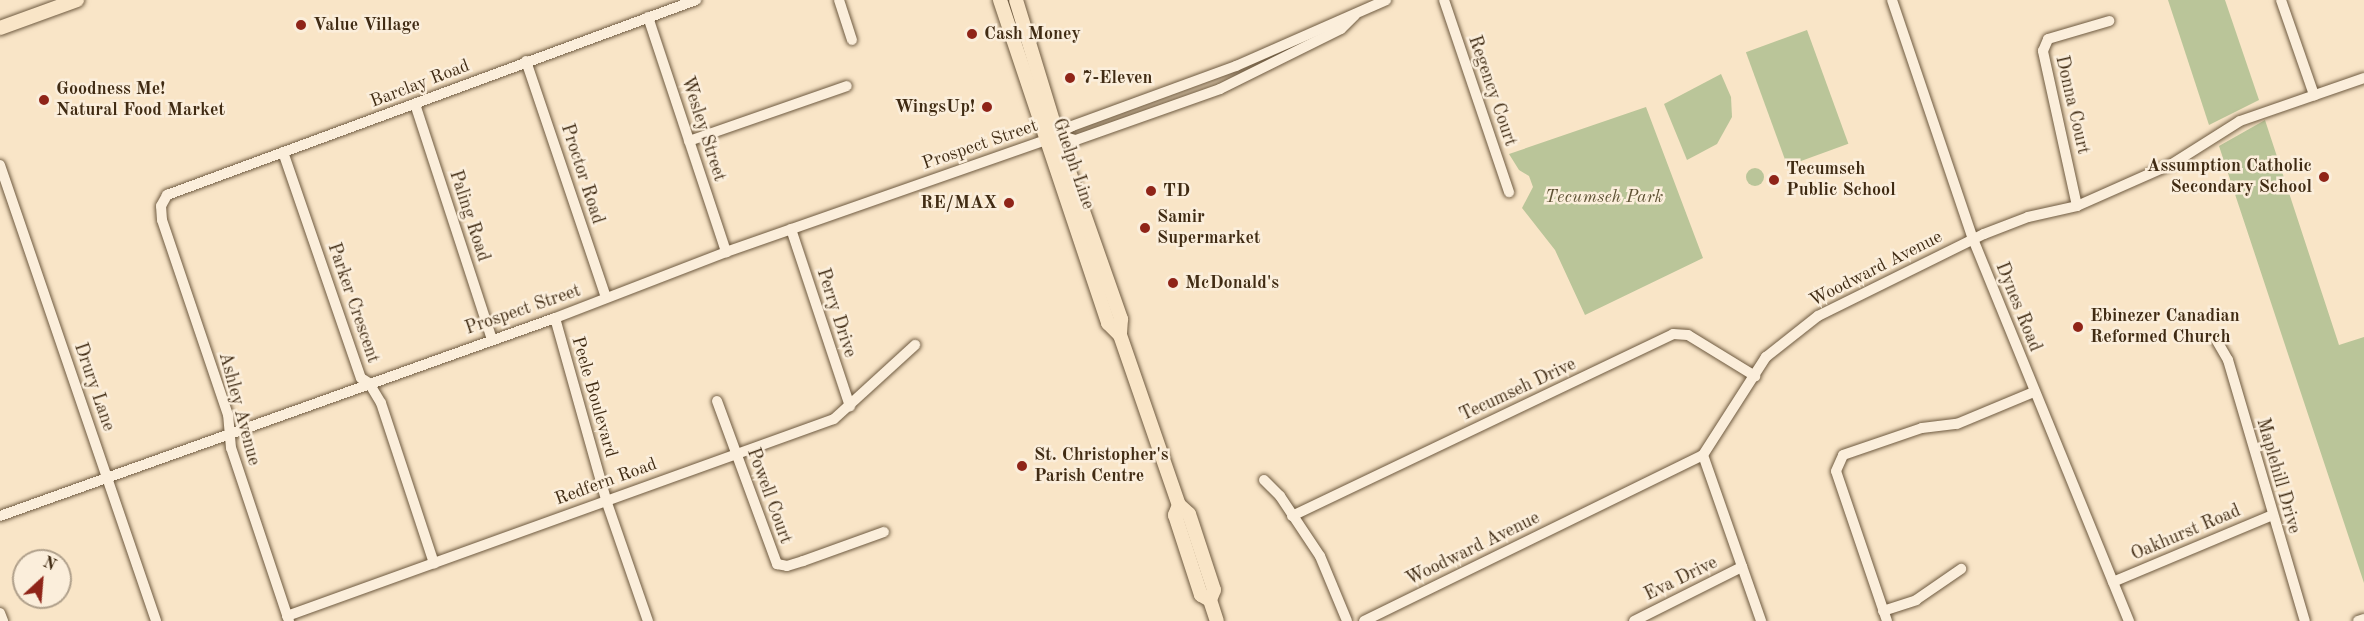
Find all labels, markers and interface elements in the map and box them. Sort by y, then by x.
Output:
place label: Value Village [313,14,420,36]
marker: Value Village [294,18,308,32]
place label: Cash Money [984,23,1081,45]
marker: Cash Money [965,27,979,41]
street label: Regency Court [1463,33,1521,149]
street label: Donna Court [2050,54,2094,156]
street label: Barclay Road [367,55,473,113]
place label: 7-Eleven [1082,67,1153,89]
marker: 7-Eleven [1063,71,1077,85]
street label: Wesley Street [676,74,730,184]
place label: Goodness Me! Natural Food Market [56,79,225,122]
marker: Goodness Me! Natural Food Market [37,93,51,107]
place label: WingsUp! [895,96,975,118]
marker: WingsUp! [980,100,994,114]
street label: Prospect Street [919,115,1041,175]
street label: Guelph Line [1047,116,1099,212]
street label: Proctor Road [556,121,608,227]
place label: Assumption Catholic Secondary School [2147,156,2312,198]
place label: Tecumseh Public School [1786,159,1896,201]
street label: Paling Road [444,168,494,264]
marker: Assumption Catholic Secondary School [2317,170,2331,184]
marker: Tecumseh Public School [1767,173,1781,187]
place label: TD [1163,180,1190,202]
marker: TD [1144,184,1158,198]
park label: Tecumseh Park [1545,186,1663,208]
place label: RE/MAX [920,192,997,214]
marker: RE/MAX [1002,196,1016,210]
place label: Samir Supermarket [1157,207,1261,250]
marker: Samir Supermarket [1138,221,1152,235]
street label: Woodward Avenue [1806,226,1946,312]
street label: Parker Crescent [322,240,384,366]
street label: Dynes Road [1990,259,2046,355]
street label: Perry Drive [811,266,861,360]
place label: McDonald's [1185,272,1279,294]
marker: McDonald's [1166,276,1180,290]
street label: Prospect Street [462,280,584,340]
place label: Ebinezer Canadian Reformed Church [2090,306,2240,348]
marker: Ebinezer Canadian Reformed Church [2071,320,2085,334]
street label: Peele Boulevard [566,334,622,460]
street label: Drury Lane [69,340,119,434]
street label: Ashley Avenue [214,350,264,468]
street label: Tecumseh Drive [1456,354,1580,426]
street label: Maplehill Drive [2251,416,2305,536]
street label: Powell Court [742,445,796,547]
place label: St. Christopher's Parish Centre [1034,445,1168,488]
street label: Redfern Road [552,454,660,510]
marker: St. Christopher's Parish Centre [1015,459,1029,473]
street label: Oakhurst Road [2128,500,2244,566]
street label: Woodward Avenue [1403,507,1543,591]
north arrow [12,549,72,609]
street label: Eva Drive [1641,552,1721,606]
text: N [40,555,58,574]

